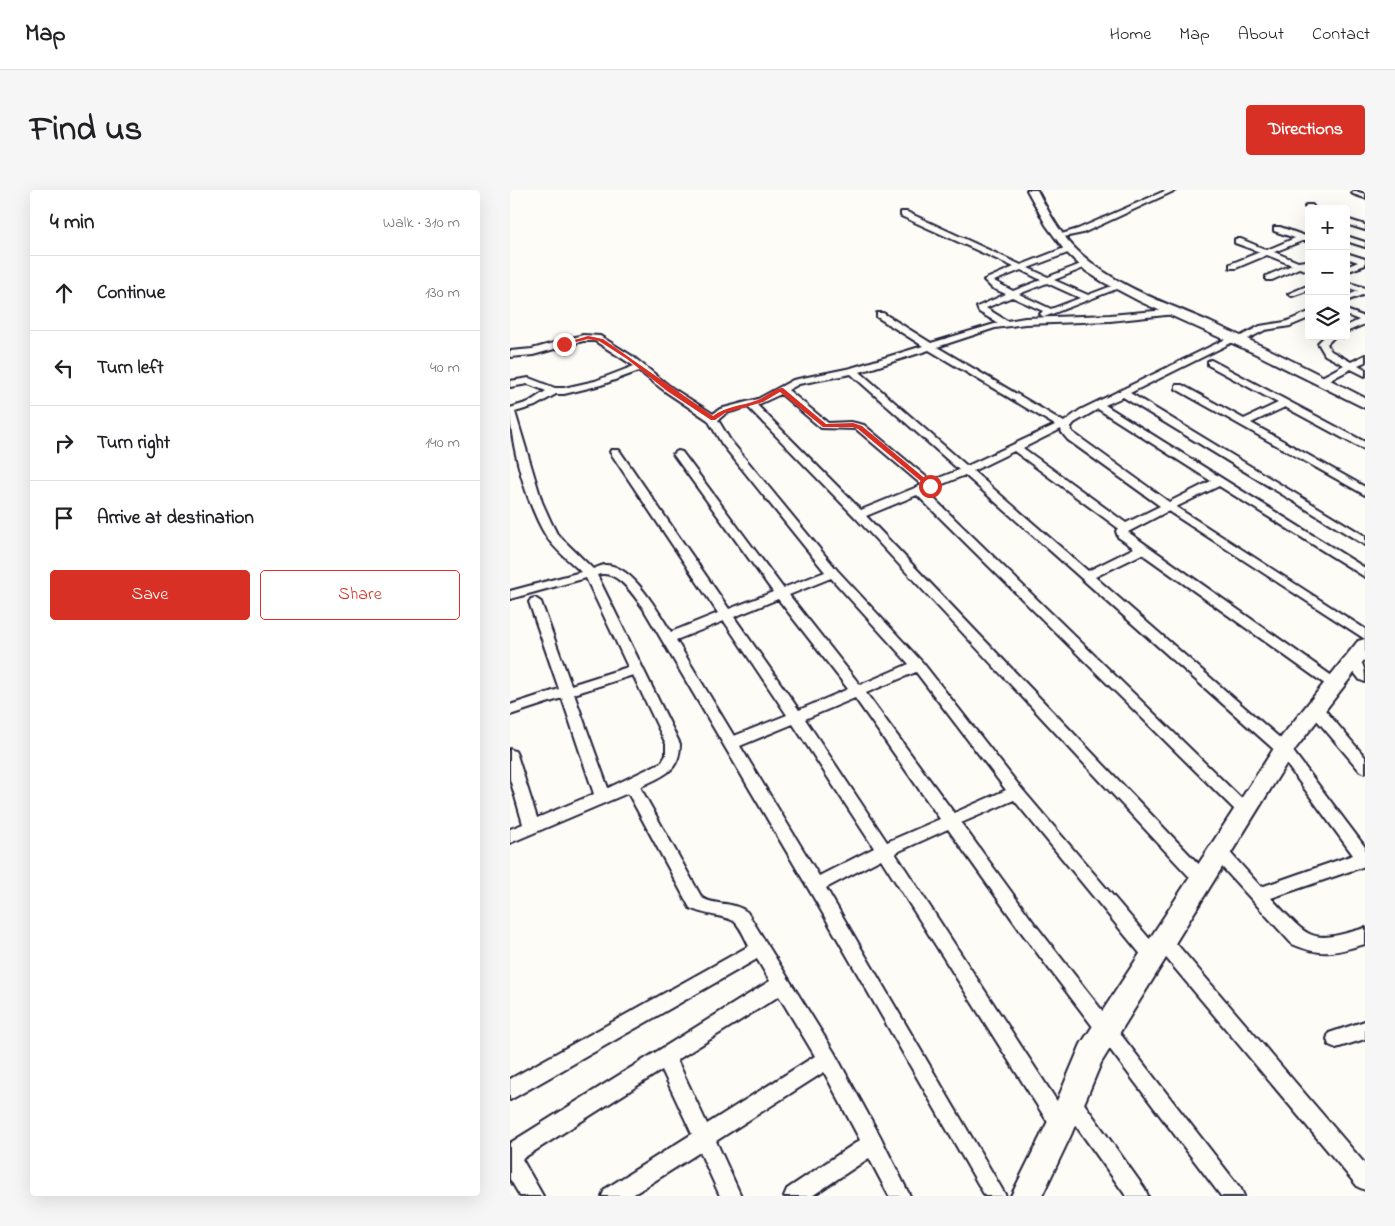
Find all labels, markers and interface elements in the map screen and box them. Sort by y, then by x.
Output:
text: Map [25,17,66,52]
text: Home [1110,22,1151,48]
text: Map [1179,22,1210,48]
text: About [1238,22,1284,48]
text: Contact [1312,22,1370,48]
text: Find us [30,105,142,156]
button: Directions [1246,105,1365,155]
map controls [1305,205,1350,340]
button: + [1305,205,1350,250]
text: 4 min [50,208,94,238]
text: Walk · 310 m [383,211,460,235]
button: − [1305,250,1350,295]
icon: ahead [50,279,78,307]
text: Continue [97,280,165,307]
text: 130 m [425,281,460,305]
button: layers [1305,295,1350,340]
route end [553,333,576,356]
icon: left [50,354,78,382]
text: Turn left [97,355,164,382]
text: 40 m [430,356,460,380]
icon: right [50,429,78,457]
text: Turn right [97,430,170,457]
text: 140 m [425,431,460,455]
route start [919,475,942,498]
icon: arrive [50,504,78,532]
text: Arrive at destination [97,505,254,532]
button: Save [50,570,250,620]
button: Share [260,570,460,620]

